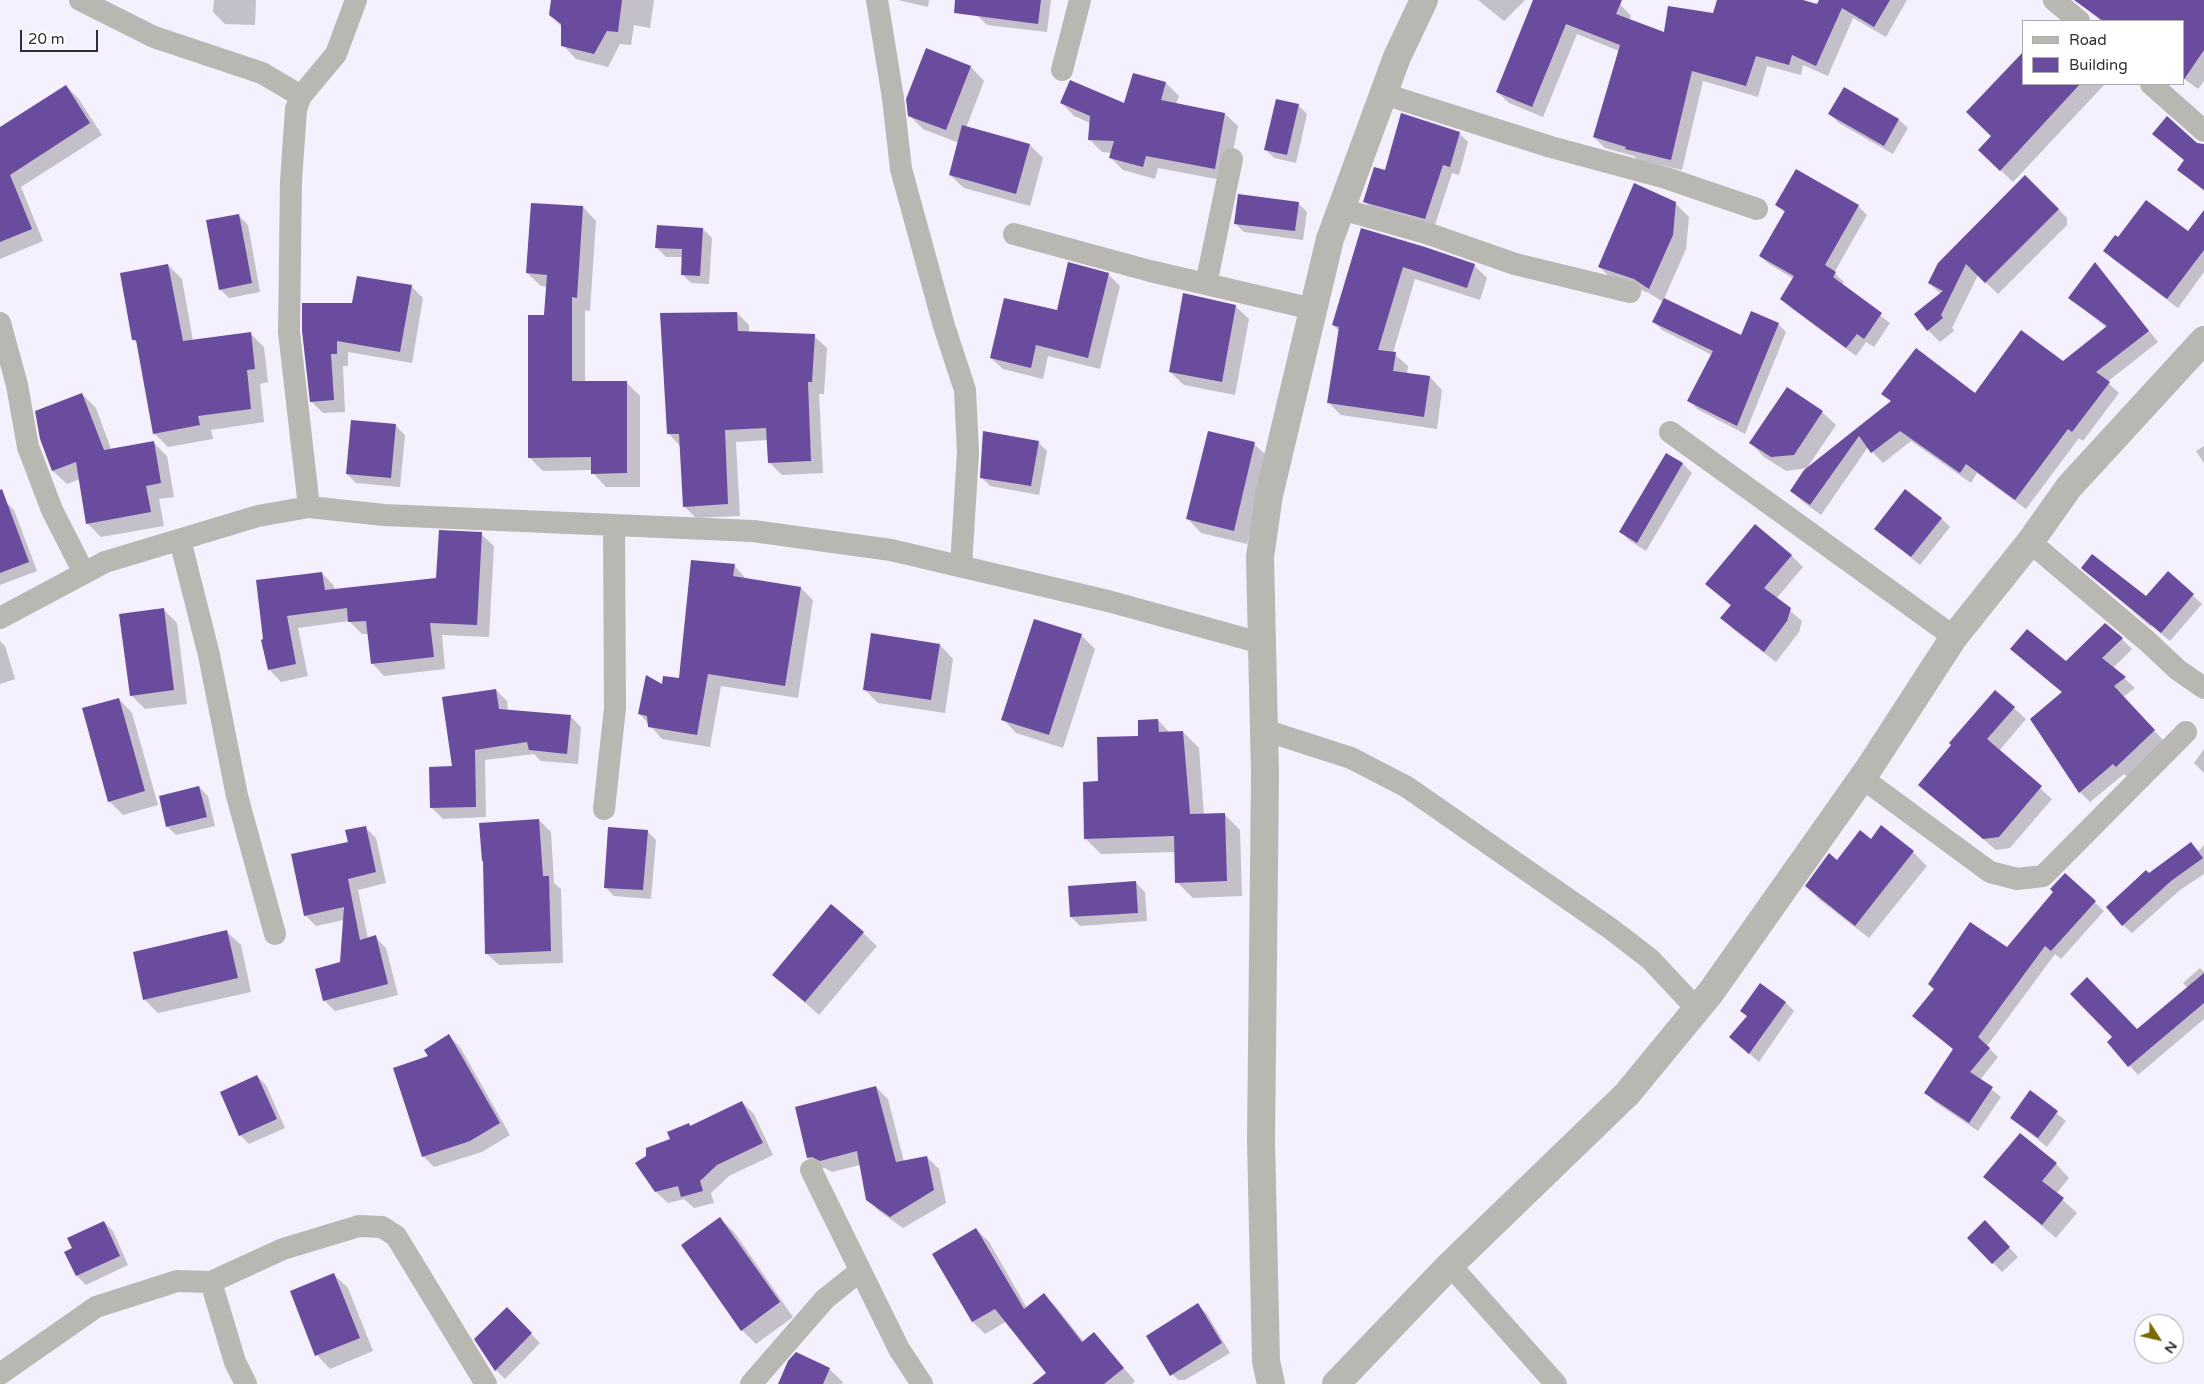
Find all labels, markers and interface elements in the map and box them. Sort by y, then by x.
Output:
scale bar [22,20,100,52]
legend [2022,20,2184,85]
text: 20 m [28,30,65,48]
text: Road [2069,31,2107,49]
text: Building [2069,56,2128,74]
north arrow [2134,1314,2184,1364]
text: N [2161,1338,2181,1357]

